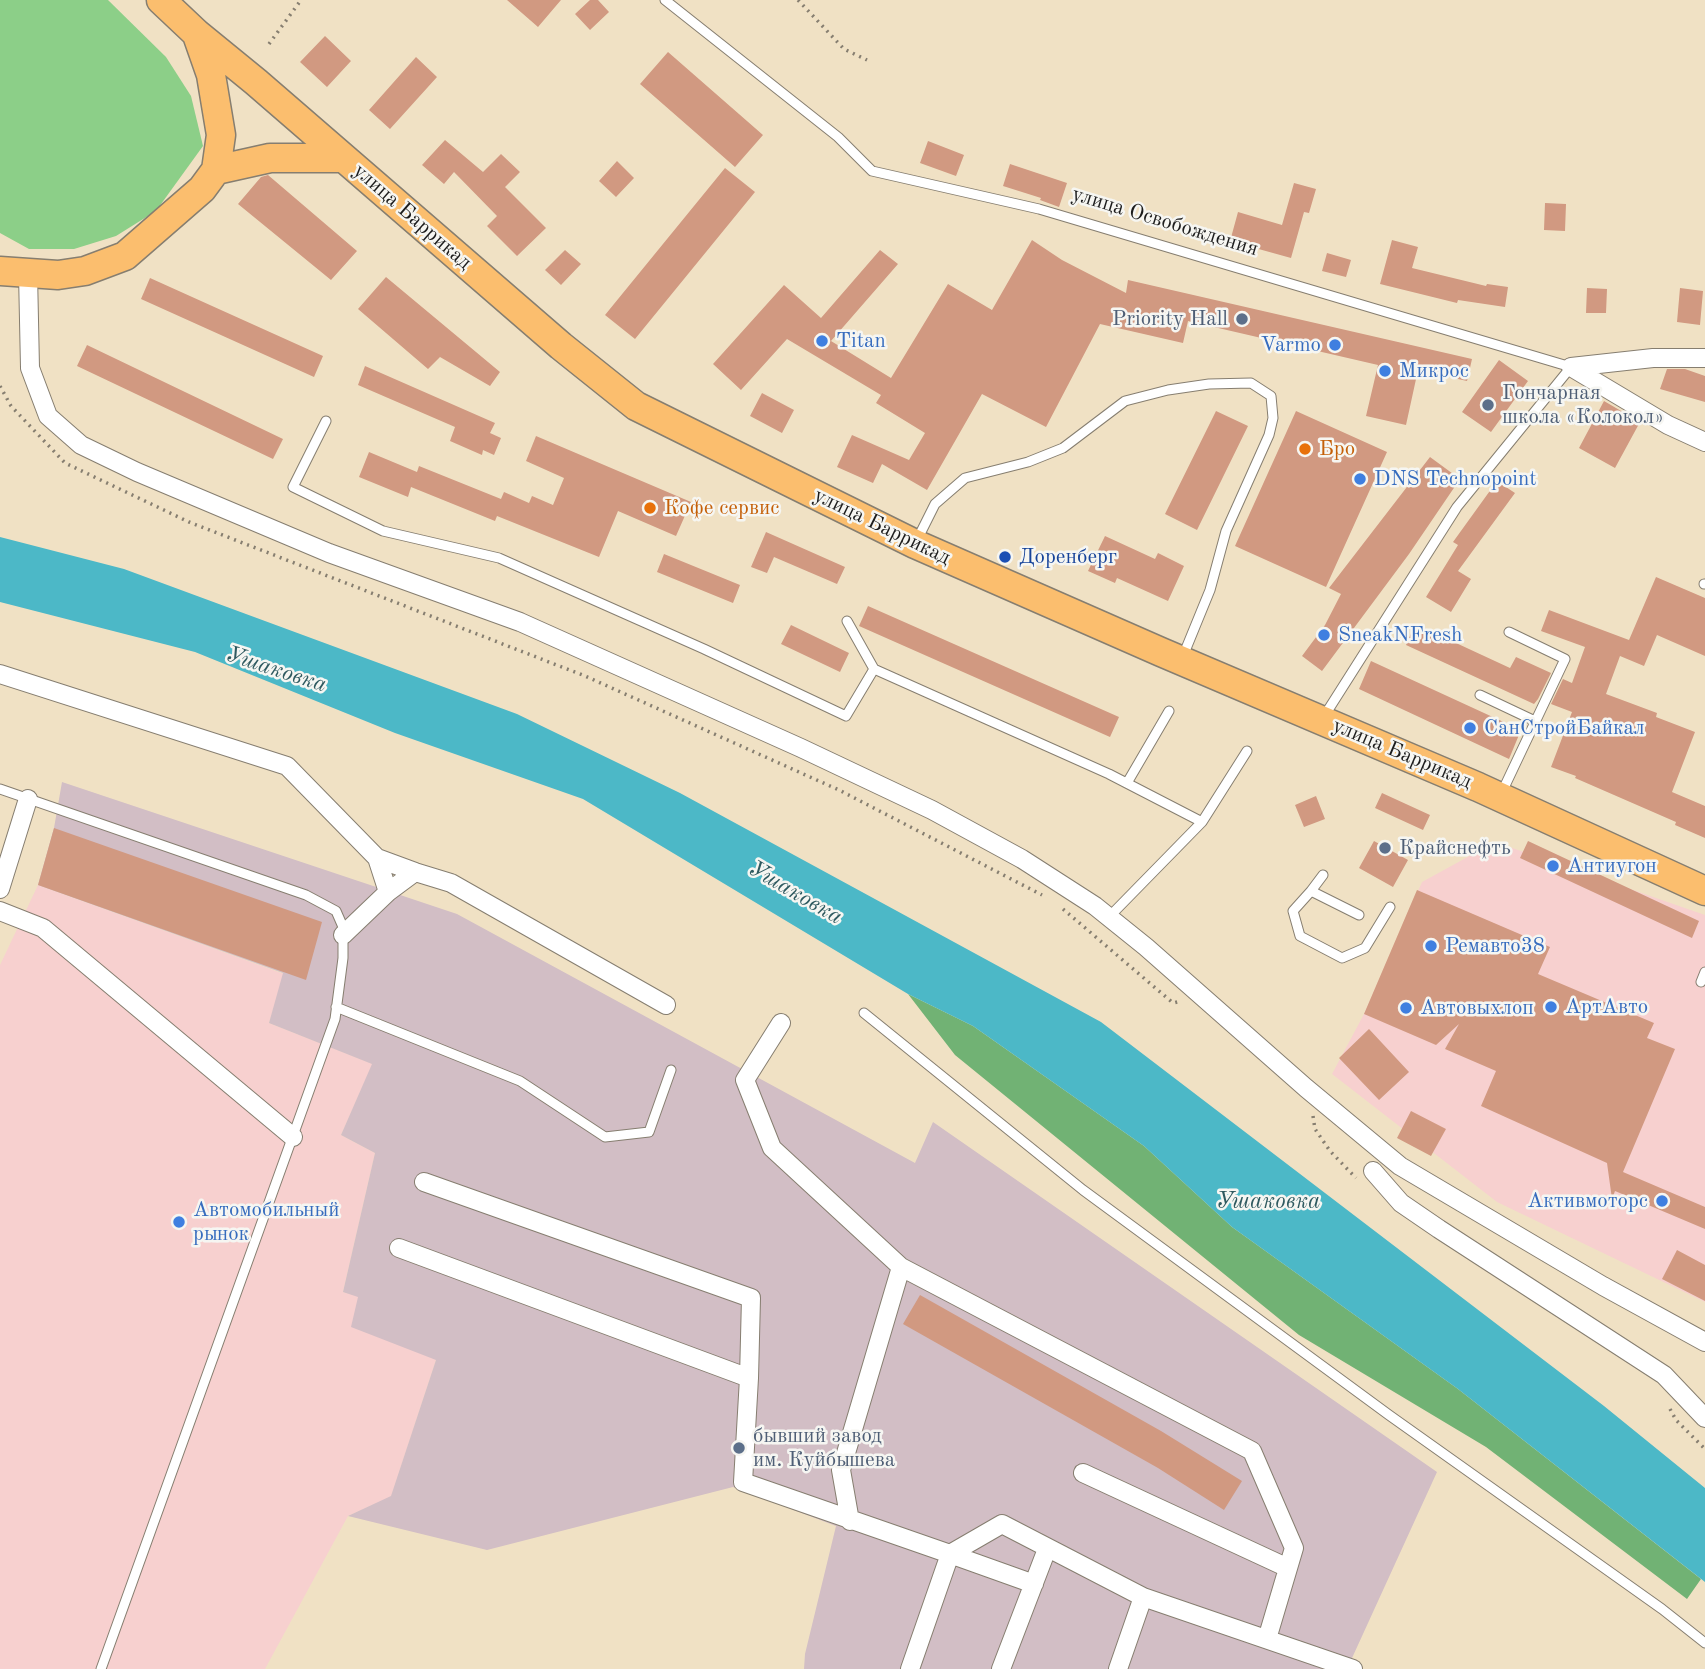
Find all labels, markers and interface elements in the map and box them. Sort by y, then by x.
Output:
street label: улица Баррикад [347,159,477,275]
street label: улица Освобождения [1069,182,1261,262]
place label: Priority Hall [1112,306,1228,332]
marker: Priority Hall [1234,311,1250,327]
place label: Titan [836,328,886,354]
place label: Varmo [1260,332,1321,358]
marker: Titan [814,333,830,349]
marker: Varmo [1327,337,1343,353]
place label: Микрос [1399,358,1469,384]
marker: Микрос [1377,363,1393,379]
place label: Гончарная школа «Колокол» [1502,380,1664,430]
marker: Гончарная школа «Колокол» [1480,397,1496,413]
place label: Бро [1319,436,1355,462]
marker: Бро [1297,441,1313,457]
place label: DNS Technopoint [1374,466,1537,492]
marker: DNS Technopoint [1352,471,1368,487]
street label: улица Баррикад [809,483,955,571]
place label: Кофе сервис [664,495,779,521]
marker: Кофе сервис [642,500,658,516]
place label: Доренберг [1019,544,1117,570]
marker: Доренберг [997,549,1013,565]
place label: SneakNFresh [1338,622,1462,648]
marker: SneakNFresh [1316,627,1332,643]
water label: Ушаковка [222,641,330,699]
street label: улица Баррикад [1328,713,1476,795]
place label: СанСтройБайкал [1484,715,1645,741]
marker: СанСтройБайкал [1462,720,1478,736]
place label: Крайснефть [1399,835,1511,861]
marker: Крайснефть [1377,840,1393,856]
place label: Антиугон [1567,853,1657,879]
water label: Ушаковка [743,855,847,931]
marker: Антиугон [1545,858,1561,874]
place label: Ремавто38 [1445,933,1545,959]
marker: Ремавто38 [1423,938,1439,954]
place label: АртАвто [1565,994,1648,1020]
place label: Автовыхлоп [1420,995,1534,1021]
marker: АртАвто [1543,999,1559,1015]
marker: Автовыхлоп [1398,1000,1414,1016]
water label: Ушаковка [1216,1188,1320,1216]
place label: Активмоторс [1527,1188,1648,1214]
marker: Активмоторс [1654,1193,1670,1209]
place label: Автомобильный рынок [193,1197,340,1247]
marker: Автомобильный рынок [171,1214,187,1230]
place label: бывший завод им. Куйбышева [753,1423,895,1473]
marker: бывший завод им. Куйбышева [731,1440,747,1456]

